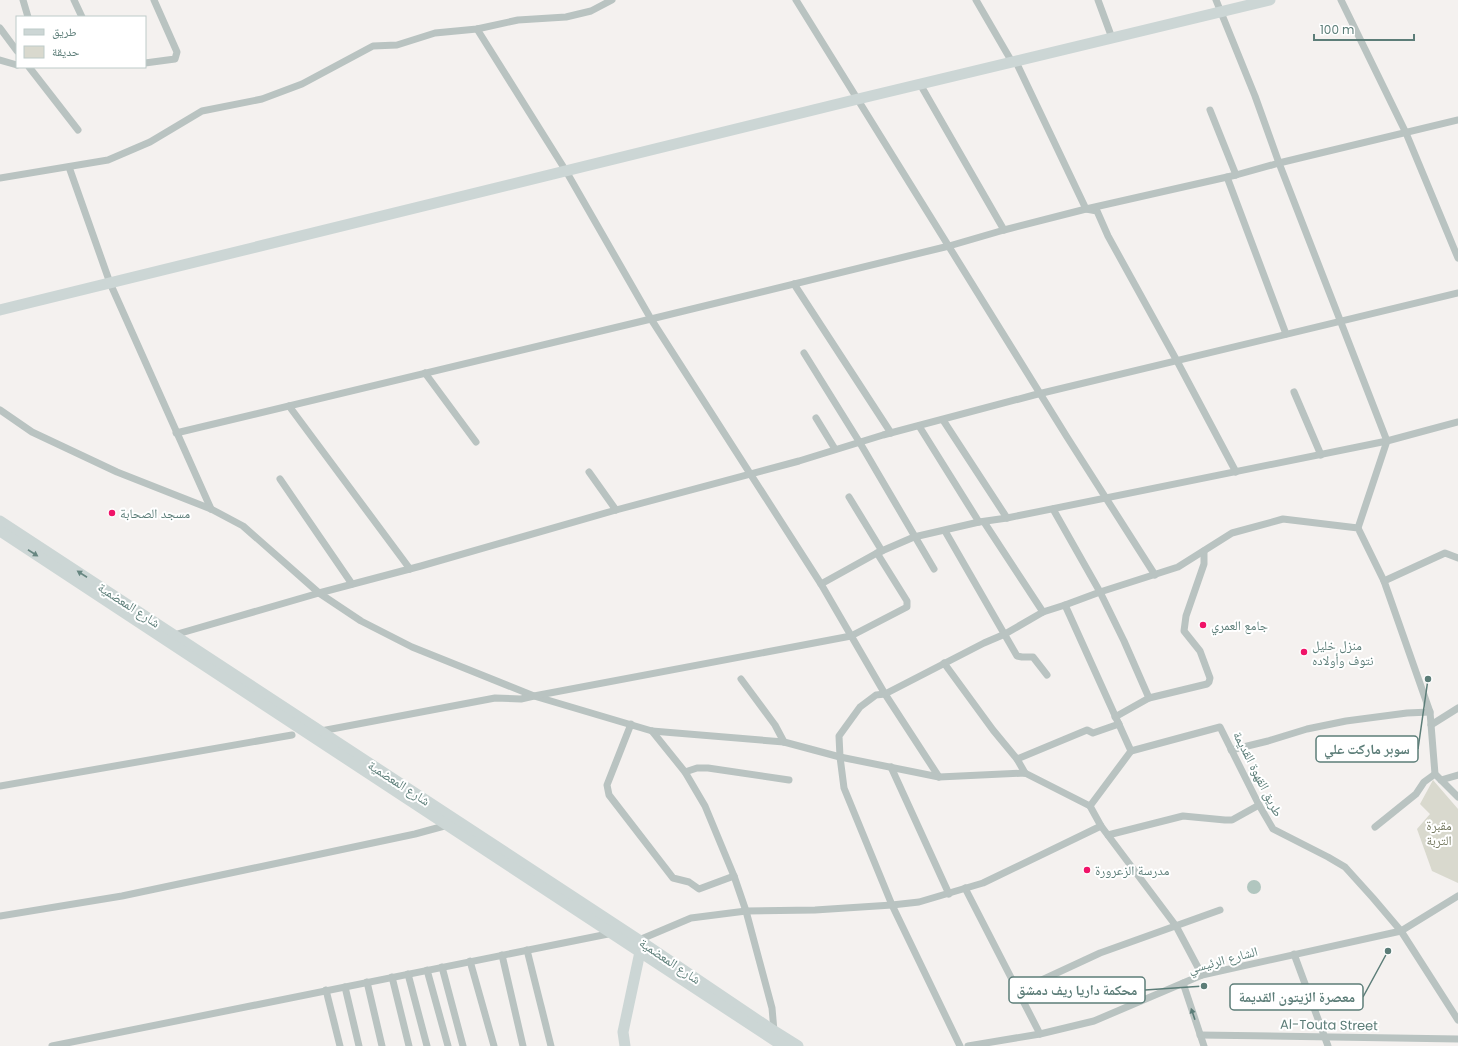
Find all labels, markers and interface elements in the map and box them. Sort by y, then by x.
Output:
legend [16,16,146,68]
scale bar [1314,16,1414,42]
text: 100 m [1320,21,1354,38]
text: طريق [52,23,77,40]
text: حديقة [52,43,80,60]
place label: مسجد الصحابة [120,504,190,523]
marker: مسجد الصحابة [107,508,117,518]
one-way arrow [27,549,38,556]
one-way arrow [76,571,87,578]
street label: شارع المعضمية [94,578,164,632]
place label: جامع العمري [1211,616,1268,636]
marker: جامع العمري [1198,620,1208,630]
place label: منزل خليل نتوف وأولاده [1312,636,1374,670]
marker: منزل خليل نتوف وأولاده [1299,647,1309,657]
street label: طريق القهوة القديمة [1228,728,1288,820]
callout: سوبر ماركت علي [1316,736,1418,762]
text: سوبر ماركت علي [1324,739,1410,760]
street label: شارع المعضمية [364,756,434,810]
park label: مقبرة التربة [1426,816,1452,850]
place label: مدرسة الزعرورة [1095,861,1169,880]
marker: مدرسة الزعرورة [1082,865,1092,875]
street label: شارع المعضمية [635,933,705,989]
street label: الشارع الرئيسي [1186,942,1260,980]
callout: محكمة داريا ريف دمشق [1009,977,1145,1003]
text: محكمة داريا ريف دمشق [1017,980,1137,1000]
callout: معصرة الزيتون القديمة [1230,984,1363,1010]
text: معصرة الزيتون القديمة [1239,987,1355,1007]
one-way arrow [1190,1008,1196,1020]
street label: Al-Touta Street [1280,1015,1378,1035]

